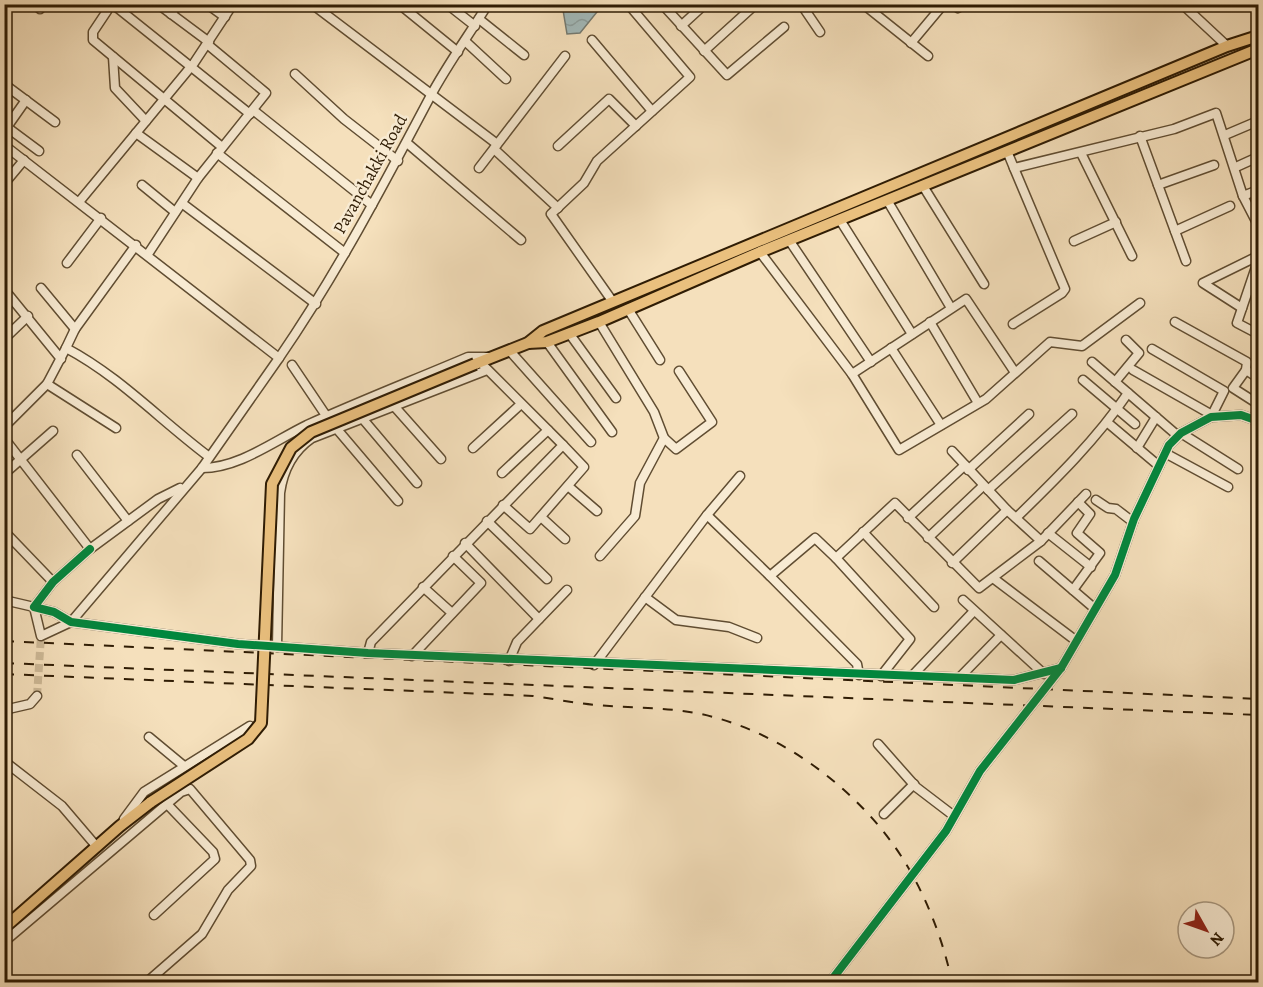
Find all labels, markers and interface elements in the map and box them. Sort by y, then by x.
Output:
street label: Pavanchakki Road [327,110,413,238]
north arrow [1176,900,1236,960]
text: N [1204,927,1229,951]

